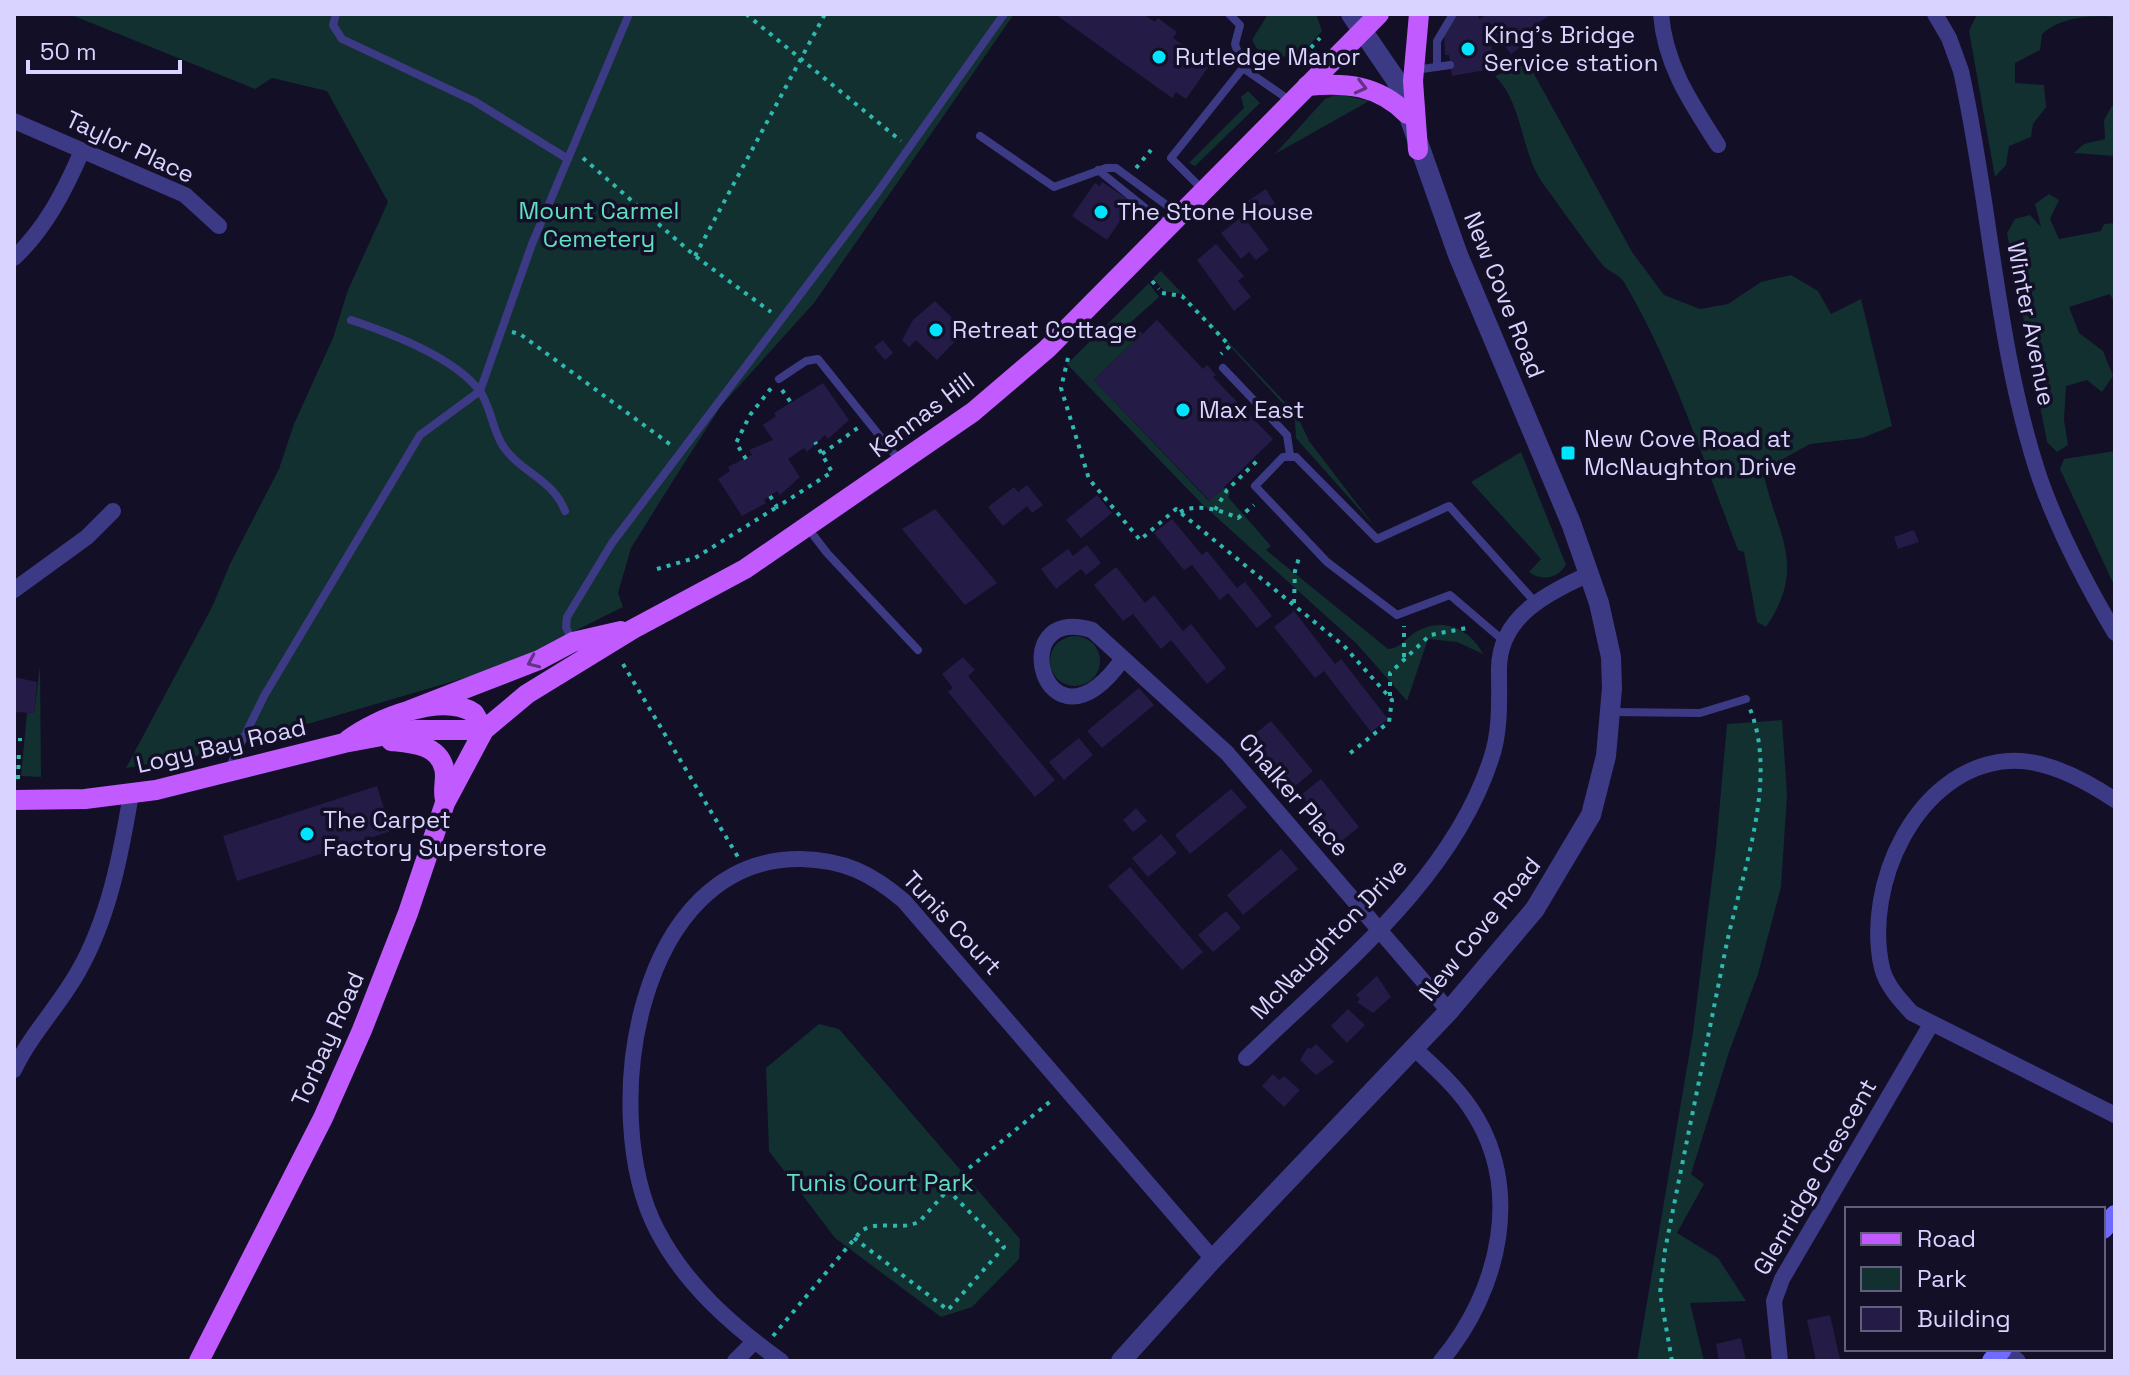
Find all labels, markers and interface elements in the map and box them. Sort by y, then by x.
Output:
place label: King's Bridge Service station [1484,19,1658,78]
scale bar [28,24,180,74]
text: 50 m [40,36,97,67]
marker: King's Bridge Service station [1459,40,1477,58]
place label: Rutledge Manor [1175,41,1360,72]
marker: Rutledge Manor [1150,48,1168,66]
one-way arrow [1353,78,1367,95]
street label: Taylor Place [61,103,200,190]
park label: Mount Carmel Cemetery [519,195,679,254]
place label: The Stone House [1117,196,1314,227]
marker: The Stone House [1092,203,1110,221]
street label: New Cove Road [1457,207,1552,383]
street label: Winter Avenue [2000,240,2063,408]
place label: Retreat Cottage [952,314,1137,345]
marker: Retreat Cottage [927,321,945,339]
street label: Kennas Hill [863,365,980,464]
place label: Max East [1199,394,1305,425]
marker: Max East [1174,401,1192,419]
place label: New Cove Road at McNaughton Drive [1584,423,1797,482]
marker: New Cove Road at McNaughton Drive [1559,444,1577,462]
one-way arrow [527,652,541,668]
street label: Logy Bay Road [133,711,309,780]
street label: Chalker Place [1232,726,1357,863]
place label: The Carpet Factory Superstore [323,804,547,863]
marker: The Carpet Factory Superstore [298,825,316,843]
street label: New Cove Road [1412,850,1547,1007]
street label: McNaughton Drive [1244,851,1414,1026]
street label: Tunis Court [896,864,1009,981]
street label: Torbay Road [284,967,371,1111]
street label: Glenridge Crescent [1746,1073,1883,1280]
park label: Tunis Court Park [786,1167,974,1198]
legend [1845,1207,2105,1351]
text: Road [1917,1223,1976,1254]
text: Park [1917,1263,1967,1294]
text: Building [1917,1303,2011,1334]

